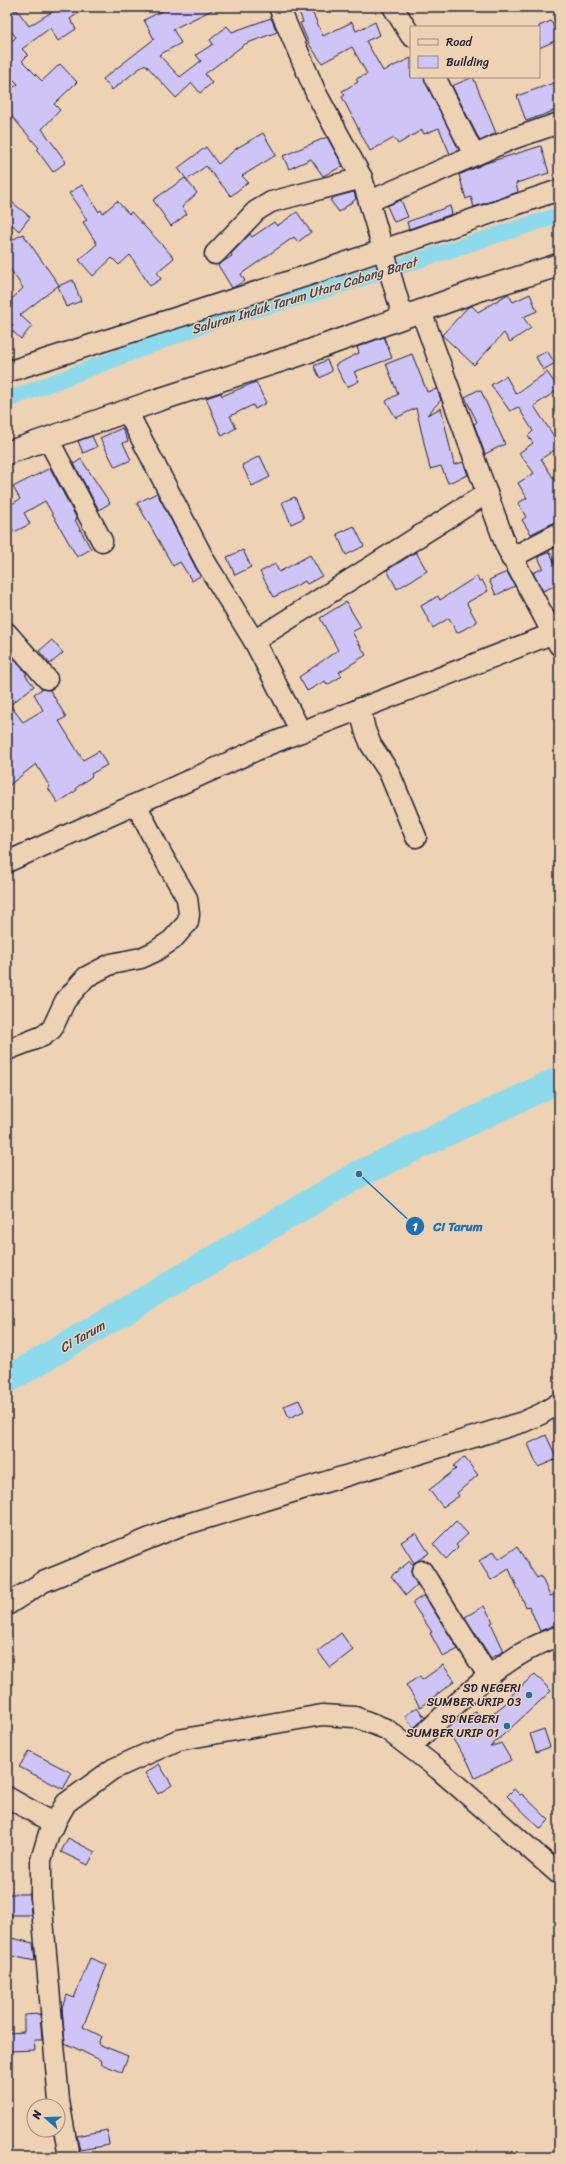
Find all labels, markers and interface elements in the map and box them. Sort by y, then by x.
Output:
legend [410,26,540,78]
text: Road [446,31,473,53]
text: Building [446,51,489,73]
water label: Saluran Induk Tarum Utara Cabang Barat [189,249,422,341]
callout: Ci Tarum [405,1214,491,1239]
text: Ci Tarum [432,1215,483,1238]
text: 1 [412,1216,418,1238]
water label: Ci Tarum [55,1314,110,1359]
place label: SD NEGERI SUMBER URIP 03 [427,1677,521,1713]
marker: SD NEGERI SUMBER URIP 03 [524,1690,534,1700]
place label: SD NEGERI SUMBER URIP 01 [406,1708,499,1744]
marker: SD NEGERI SUMBER URIP 01 [502,1721,512,1731]
north arrow [26,2098,66,2138]
text: N [26,2108,47,2123]

